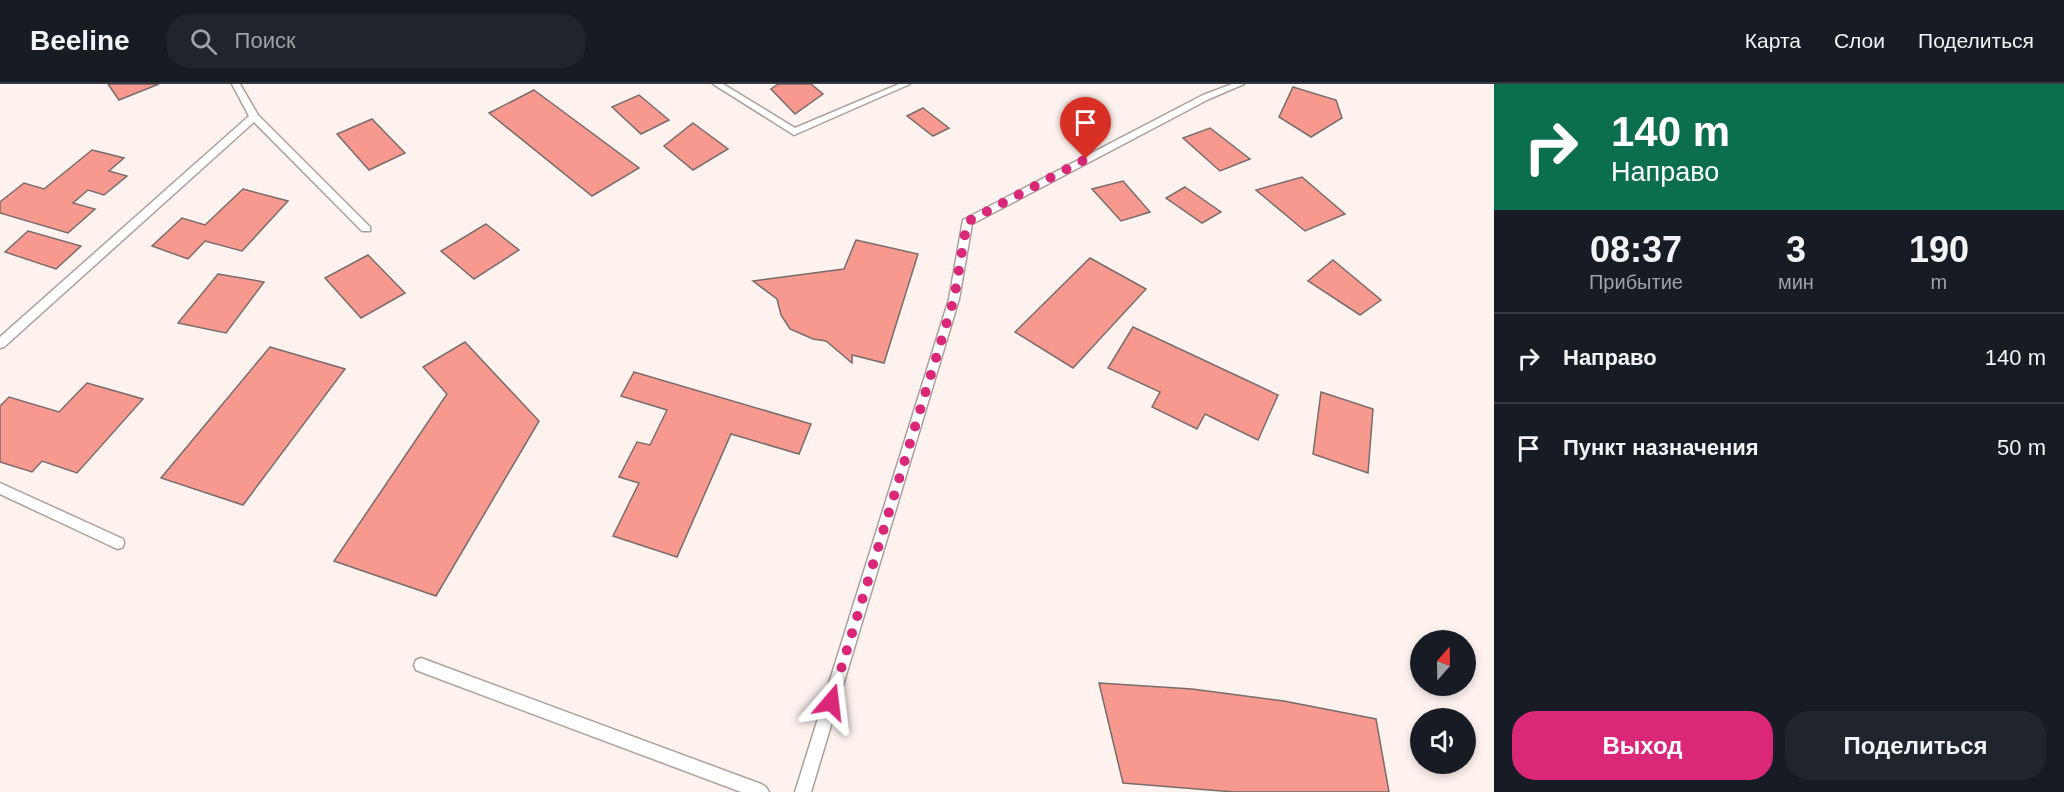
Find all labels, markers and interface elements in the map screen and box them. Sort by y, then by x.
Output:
search box [166,14,586,68]
text: Beeline [30,25,130,56]
icon: search [187,25,220,58]
text: Поиск [235,28,296,53]
text: Карта [1745,29,1801,52]
text: Слои [1834,29,1885,52]
text: Поделиться [1918,29,2034,52]
pin [1060,97,1111,159]
icon: arrive [1069,106,1102,139]
icon: right [1512,108,1590,186]
text: 140 m [1611,108,1730,155]
text: Направо [1611,157,1719,187]
text: 08:37 [1590,229,1682,270]
text: 3 [1786,229,1806,270]
text: 190 [1909,229,1969,270]
text: Прибытие [1589,271,1683,293]
text: мин [1778,271,1814,293]
text: m [1931,271,1947,293]
icon: right [1512,342,1545,375]
text: Направо [1563,345,1657,370]
text: 140 m [1985,345,2046,370]
icon: arrive [1512,432,1545,465]
text: Пункт назначения [1563,435,1759,460]
text: 50 m [1997,435,2046,460]
north arrow [1410,630,1476,696]
map controls [1410,630,1476,774]
position arrow [799,670,863,734]
button: sound [1410,708,1476,774]
button: Выход [1512,711,1773,780]
button: Поделиться [1785,711,2046,780]

